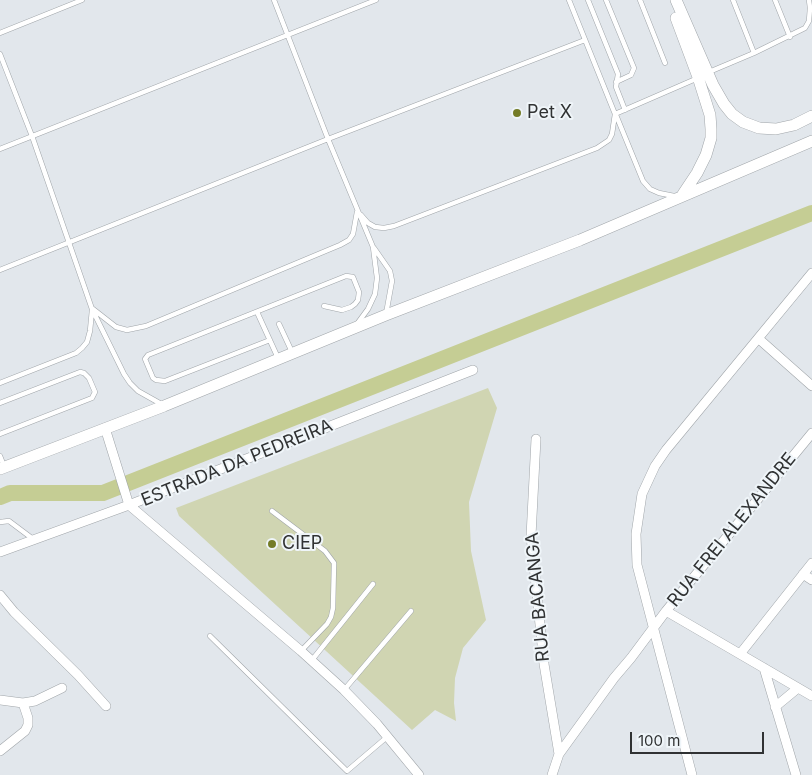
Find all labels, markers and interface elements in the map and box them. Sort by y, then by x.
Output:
place label: Pet X [527,102,572,124]
marker: Pet X [511,107,523,119]
street label: ESTRADA DA PEDREIRA [138,415,336,511]
street label: RUA FREI ALEXANDRE [663,449,801,611]
street label: RUA BACANGA [522,531,554,663]
place label: CIEP [282,533,322,555]
marker: CIEP [266,538,278,550]
scale bar [632,722,766,754]
text: 100 m [638,731,680,750]

